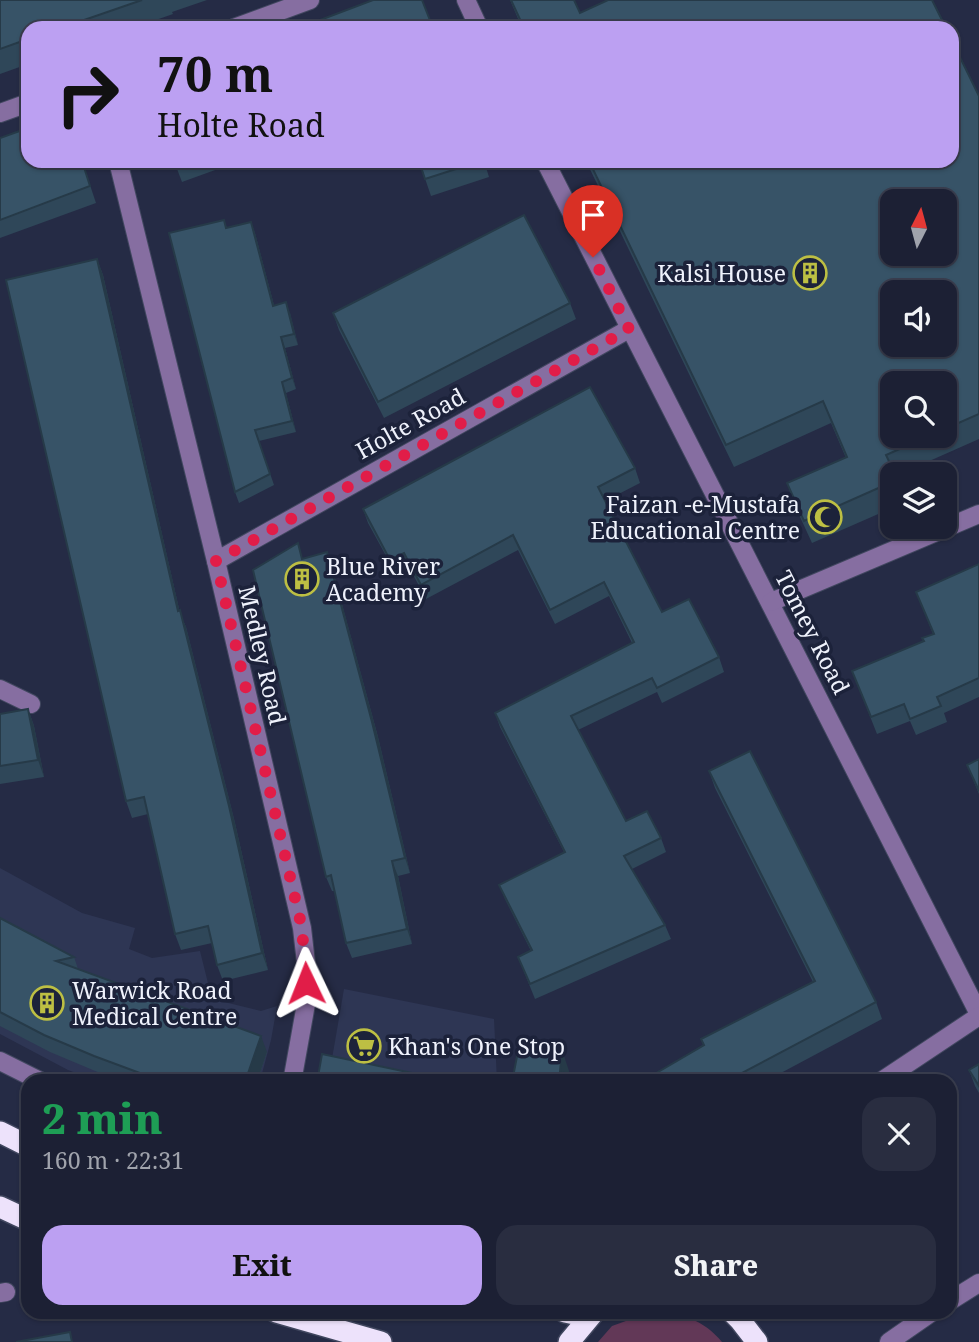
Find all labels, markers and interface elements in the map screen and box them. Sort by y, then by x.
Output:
text: 70 m [157,40,273,106]
icon: right [42,49,133,140]
text: Holte Road [157,103,325,146]
pin [563,185,623,257]
north arrow [880,189,957,266]
map controls [880,189,957,539]
icon: arrive [574,196,612,234]
building icon: Kalsi House [791,254,829,292]
place label: Kalsi House [657,257,786,289]
button: sound [880,280,957,357]
button: search [880,371,957,448]
street label: Holte Road [350,380,470,466]
button: layers [880,462,957,539]
place label: Faizan -e-Mustafa Educational Centre [591,488,800,546]
mosque icon: Faizan -e-Mustafa Educational Centre [806,498,844,536]
place label: Blue River Academy [326,550,440,608]
building icon: Blue River Academy [283,560,321,598]
street label: Tomey Road [768,565,858,699]
street label: Medley Road [231,582,295,728]
position arrow [269,946,343,1020]
place label: Warwick Road Medical Centre [72,974,237,1032]
building icon: Warwick Road Medical Centre [28,984,66,1022]
supermarket icon: Khan's One Stop [345,1027,383,1065]
place label: Khan's One Stop [388,1030,565,1062]
text: 2 min [42,1089,163,1146]
button: close [862,1097,936,1171]
text: 160 m · 22:31 [42,1144,184,1176]
button: Exit [42,1225,482,1305]
button: Share [496,1225,936,1305]

